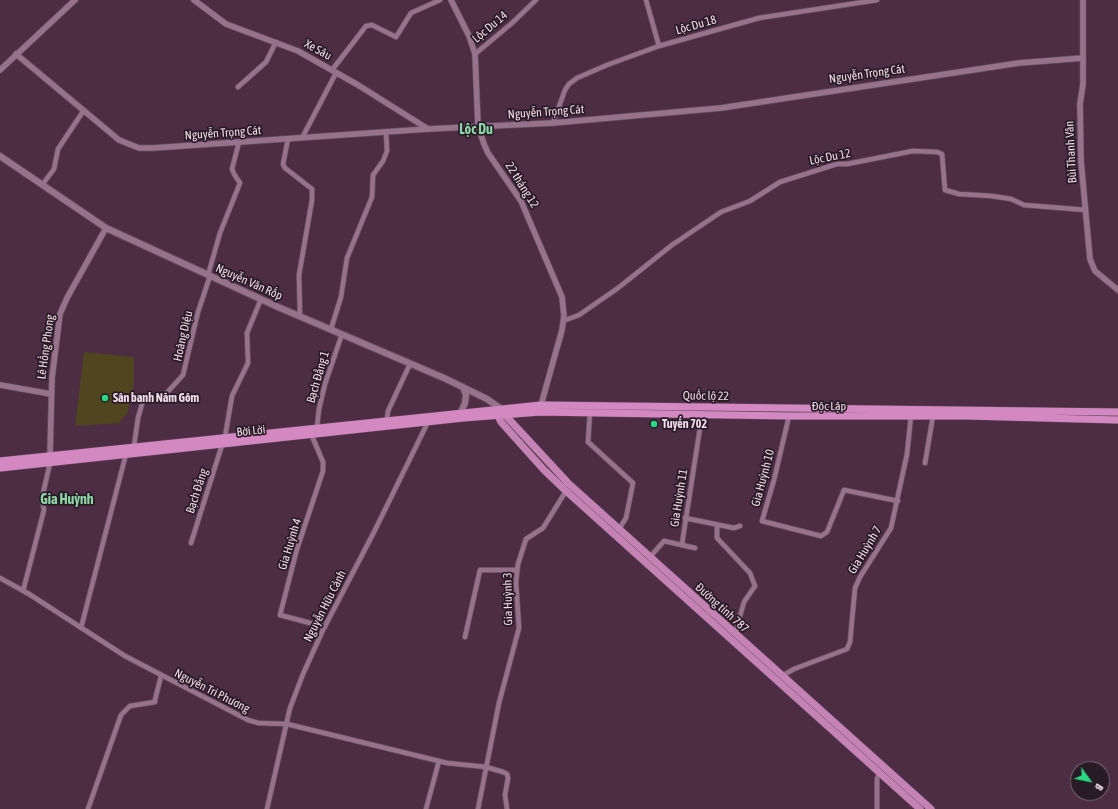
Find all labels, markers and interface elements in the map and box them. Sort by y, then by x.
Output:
street label: Lộc Du 14 [469,8,511,46]
street label: Lộc Du 18 [674,12,718,38]
street label: Xe Sâu [302,37,334,63]
street label: Nguyễn Trọng Cát [828,62,906,86]
street label: Nguyễn Trọng Cát [507,102,585,122]
street label: Bùi Thanh Vân [1062,120,1080,184]
district label: Lộc Du [459,122,493,138]
street label: Nguyễn Trọng Cát [184,123,262,143]
street label: Lộc Du 12 [808,146,852,168]
street label: 22 tháng 12 [502,159,542,211]
street label: Nguyễn Văn Rốp [213,261,285,303]
street label: Hoàng Diệu [170,309,196,363]
street label: Lê Hồng Phong [34,314,58,380]
street label: Bạch Đằng 1 [304,349,332,405]
street label: Quốc lộ 22 [683,388,729,404]
place label: Sân banh Năm Gôm [113,391,199,405]
marker: Sân banh Năm Gôm [100,393,110,403]
street label: Độc Lập [812,399,846,413]
place label: Tuyến 702 [662,417,707,431]
marker: Tuyến 702 [649,419,659,429]
street label: Bời Lời [236,422,266,440]
street label: Gia Huỳnh 10 [748,448,778,508]
street label: Bạch Đằng [183,467,211,515]
street label: Gia Huỳnh 11 [667,468,691,528]
district label: Gia Huỳnh [40,492,94,508]
street label: Gia Huỳnh 4 [275,517,305,571]
street label: Gia Huỳnh 7 [845,524,885,576]
street label: Nguyễn Hữu Cảnh [301,568,349,644]
street label: Gia Huỳnh 3 [500,572,516,626]
street label: Đường tỉnh 787 [692,580,752,636]
street label: Nguyễn Tri Phương [172,666,252,716]
north arrow [1070,761,1110,801]
text: B [1093,782,1106,792]

